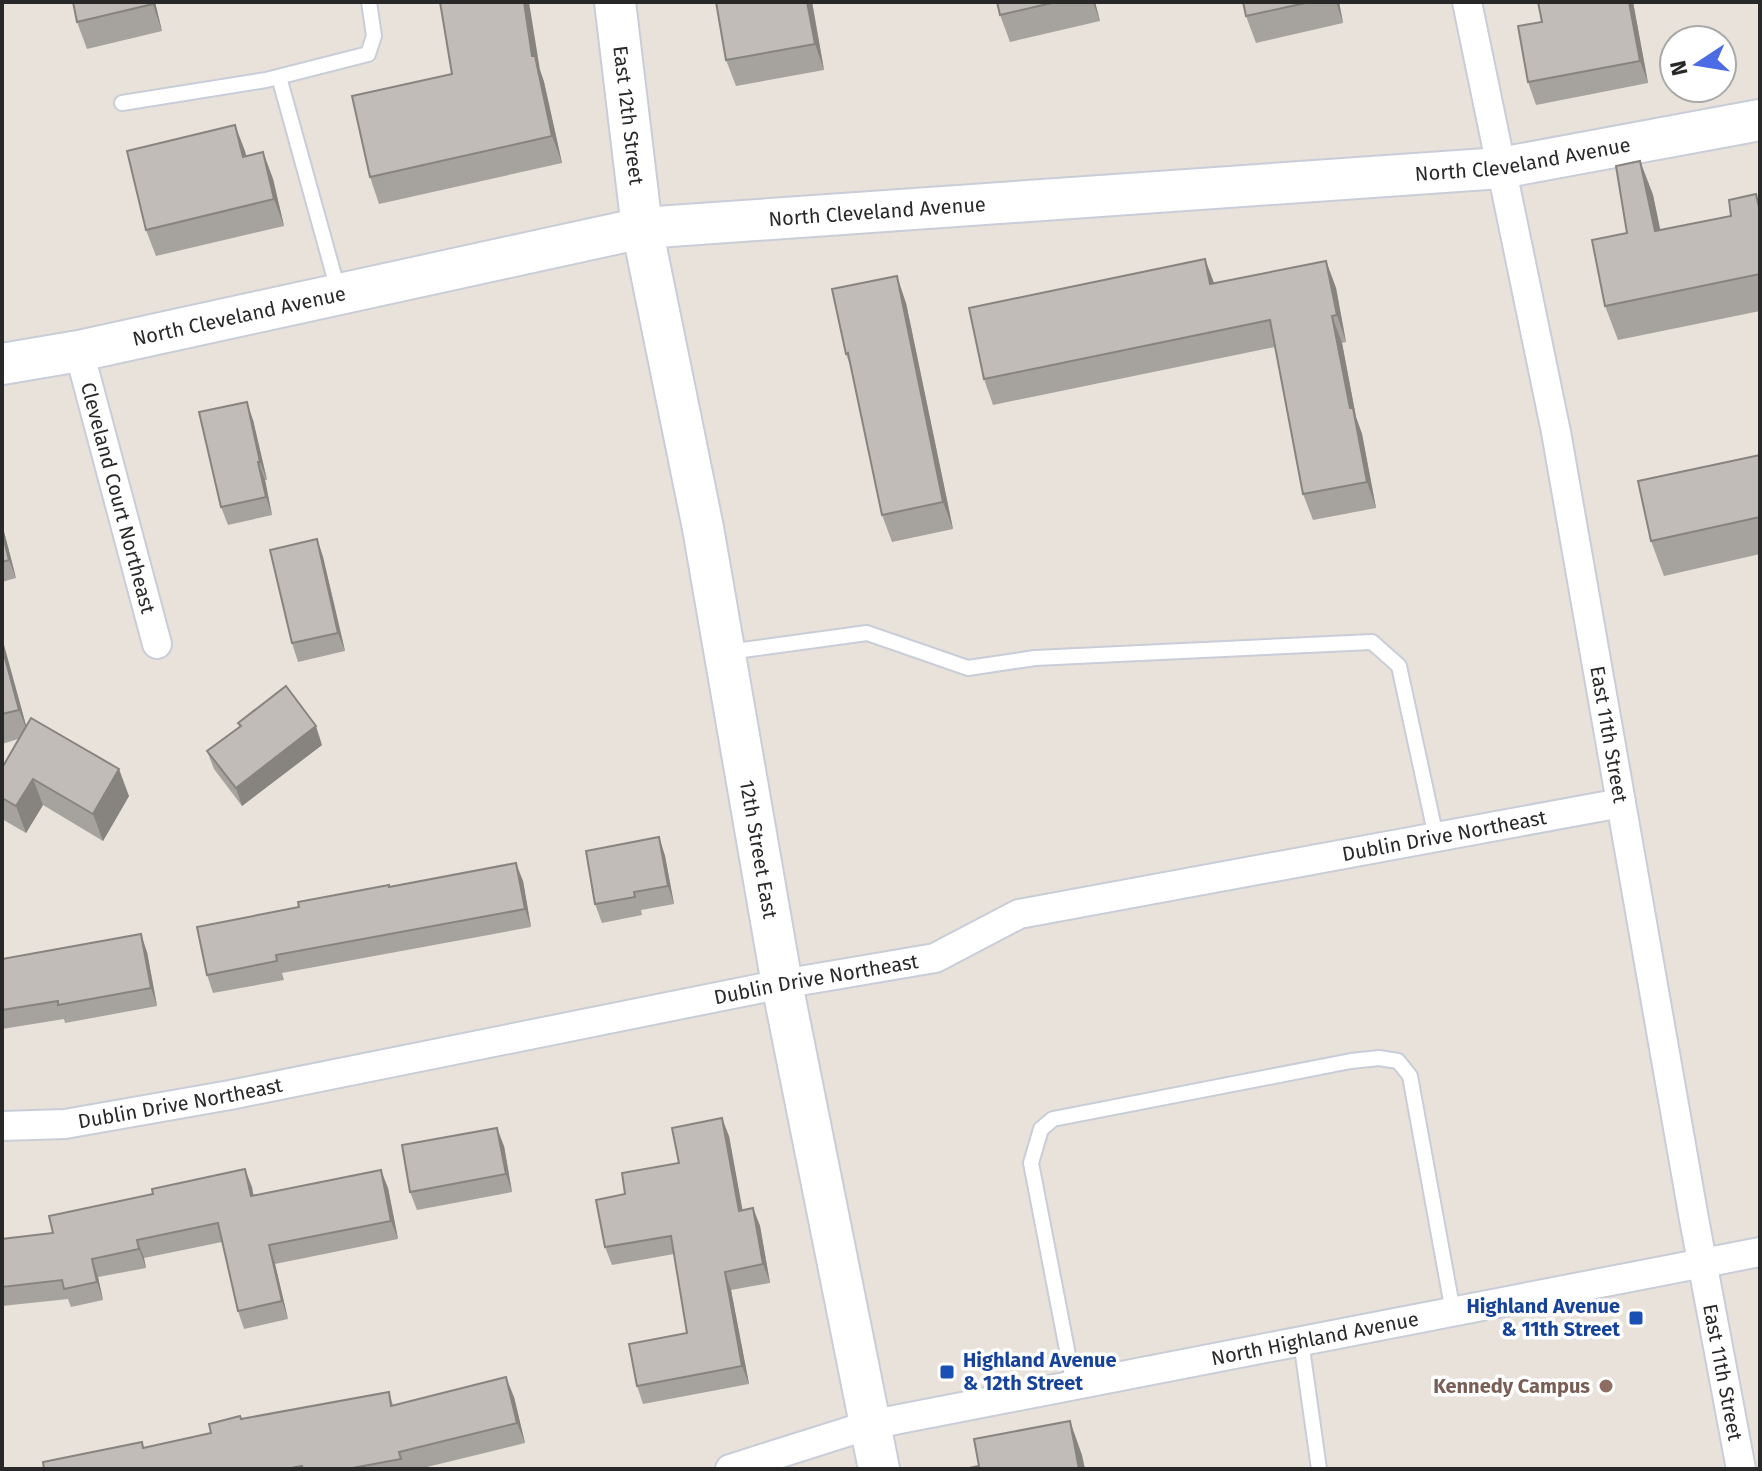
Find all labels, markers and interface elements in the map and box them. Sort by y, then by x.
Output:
north arrow [1658,24,1738,104]
street label: East 12th Street [608,44,649,187]
text: N [1664,58,1694,78]
street label: North Cleveland Avenue [1414,132,1632,186]
street label: North Cleveland Avenue [768,192,986,231]
street label: North Cleveland Avenue [130,281,348,351]
street label: Cleveland Court Northeast [76,380,161,617]
street label: East 11th Street [1585,664,1633,805]
street label: 12th Street East [735,778,783,921]
street label: Dublin Drive Northeast [1340,805,1549,866]
street label: Dublin Drive Northeast [712,949,921,1009]
street label: Dublin Drive Northeast [76,1073,285,1134]
place label: Highland Avenue & 11th Street [1466,1294,1620,1341]
street label: East 11th Street [1698,1302,1748,1443]
street label: North Highland Avenue [1209,1307,1421,1370]
marker: Highland Avenue & 11th Street [1627,1309,1645,1327]
place label: Highland Avenue & 12th Street [963,1348,1117,1395]
marker: Highland Avenue & 12th Street [938,1363,956,1381]
place label: Kennedy Campus [1433,1374,1590,1398]
marker: Kennedy Campus [1597,1377,1615,1395]

